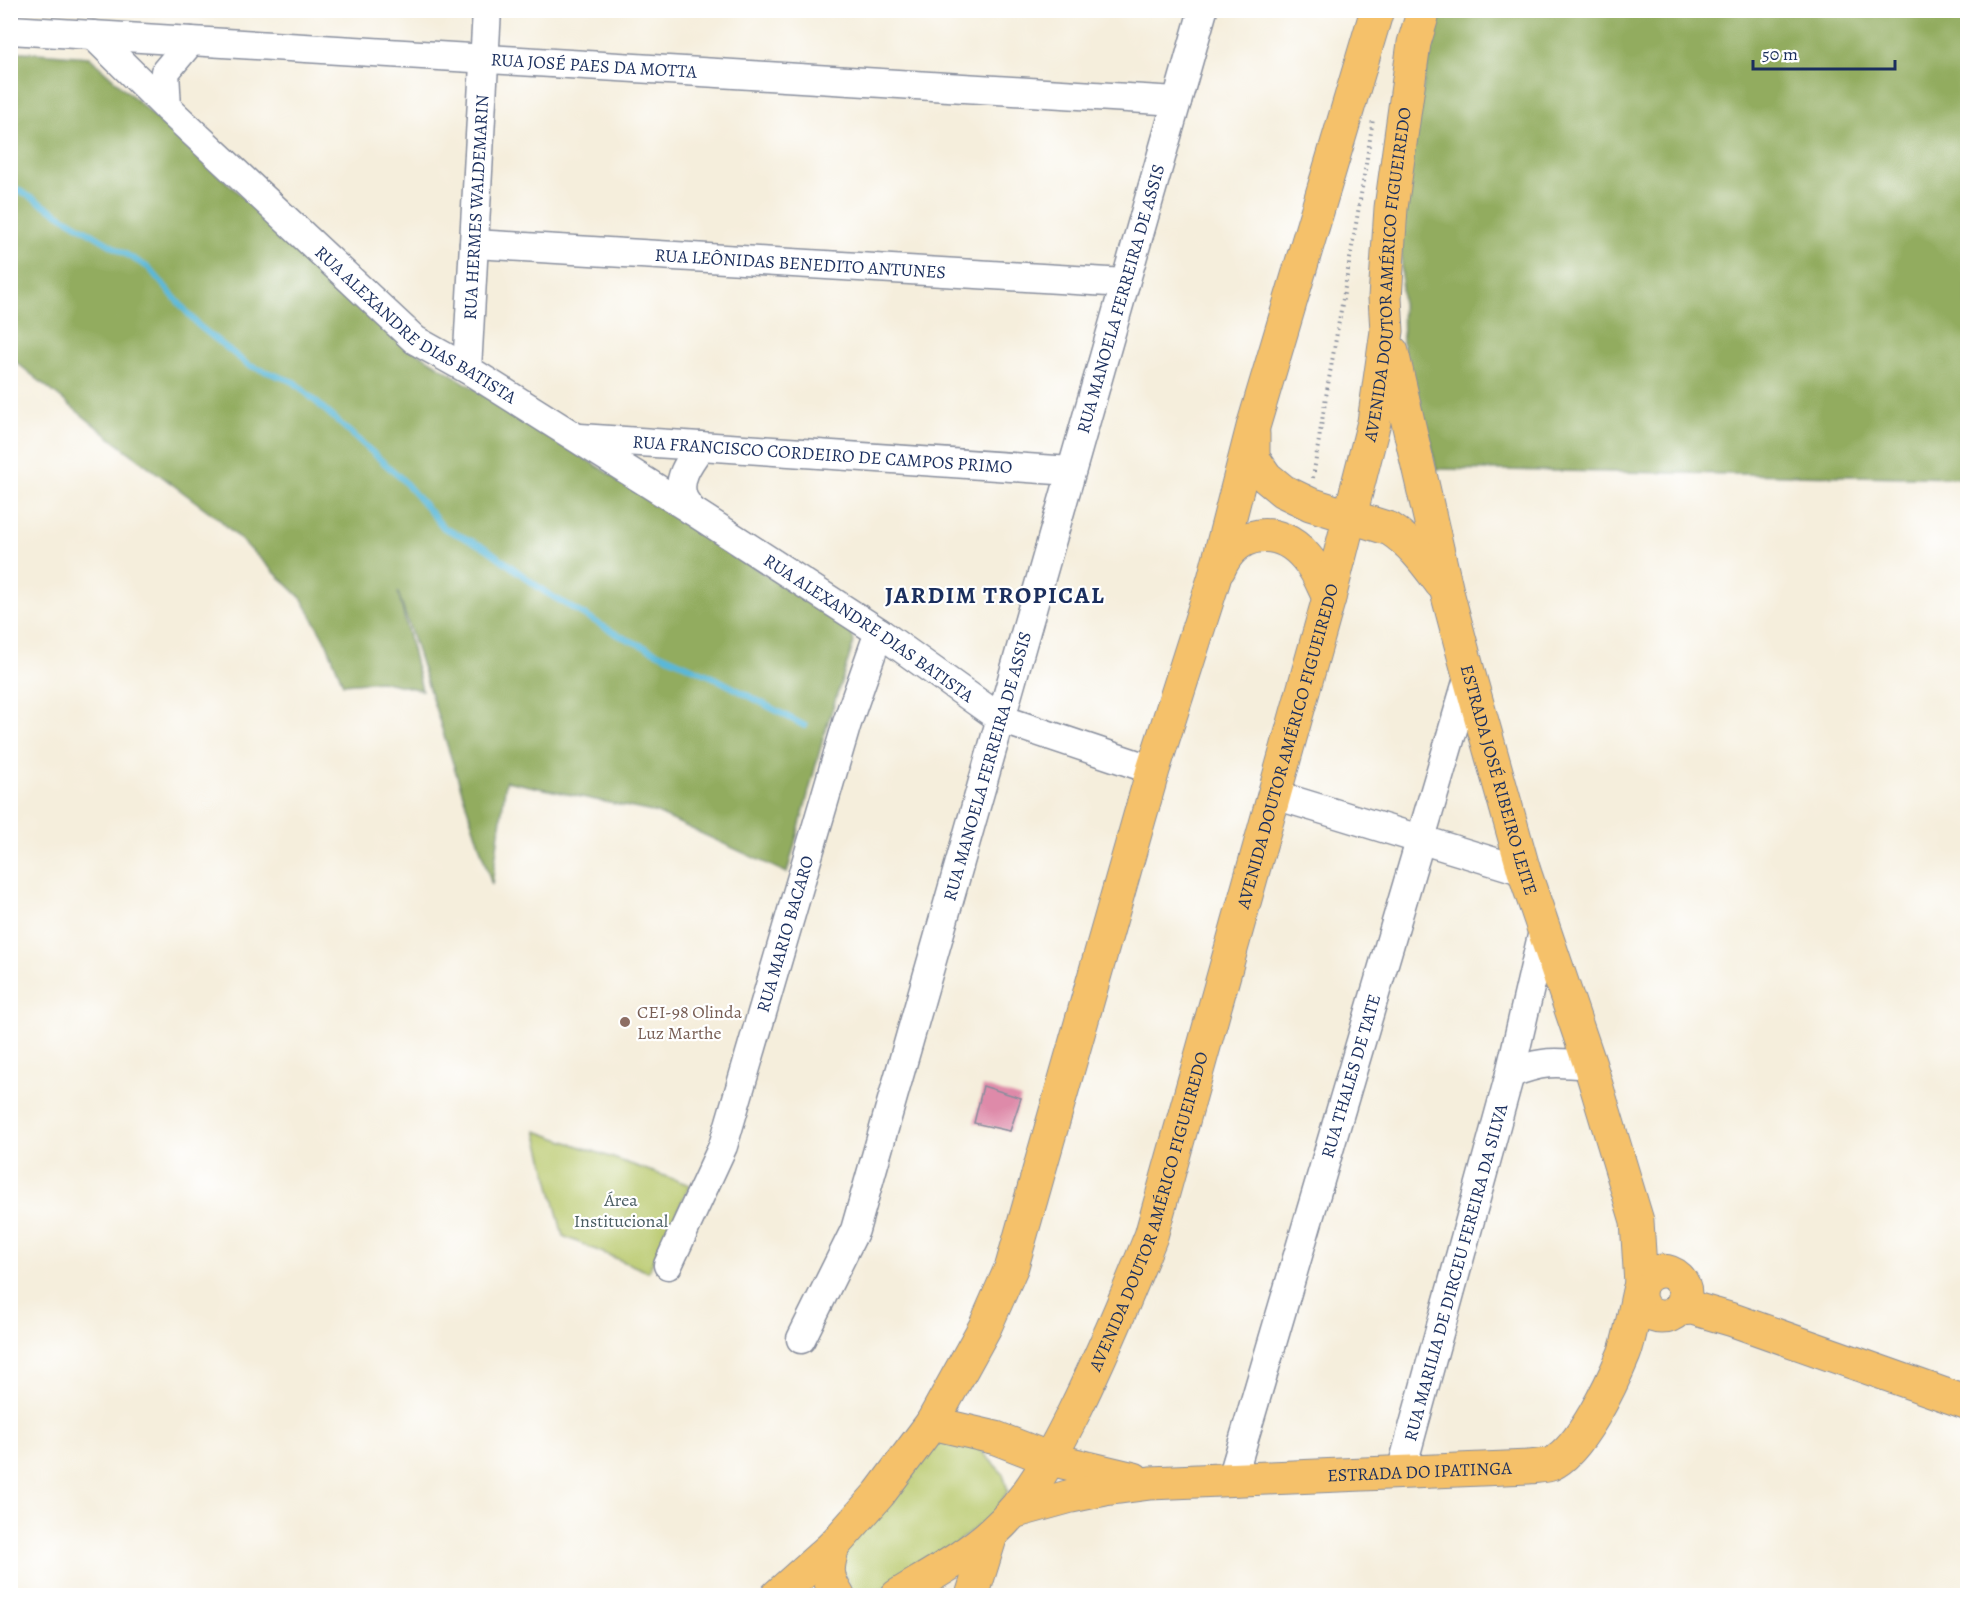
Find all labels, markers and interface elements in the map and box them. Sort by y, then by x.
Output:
scale bar [1753,33,1896,71]
text: 50 m [1762,42,1798,66]
street label: RUA JOSÉ PAES DA MOTTA [490,47,698,84]
street label: RUA HERMES WALDEMARIN [458,94,494,321]
street label: AVENIDA DOUTOR AMÉRICO FIGUEIREDO [1357,106,1417,445]
street label: RUA MANOELA FERREIRA DE ASSIS [1071,161,1170,436]
street label: RUA ALEXANDRE DIAS BATISTA [310,240,521,409]
street label: RUA LEÔNIDAS BENEDITO ANTUNES [654,243,947,284]
street label: RUA FRANCISCO CORDEIRO DE CAMPOS PRIMO [632,430,1013,479]
street label: RUA ALEXANDRE DIAS BATISTA [759,548,979,708]
district label: JARDIM TROPICAL [885,579,1105,611]
street label: AVENIDA DOUTOR AMÉRICO FIGUEIREDO [1231,581,1344,912]
street label: RUA MANOELA FERREIRA DE ASSIS [938,629,1037,904]
street label: ESTRADA JOSÉ RIBEIRO LEITE [1455,662,1543,898]
street label: RUA MARIO BACARO [751,853,819,1015]
street label: RUA THALES DE TATE [1315,991,1386,1161]
place label: CEI-98 Olinda Luz Marthe [637,1000,743,1045]
marker: CEI-98 Olinda Luz Marthe [618,1015,632,1029]
street label: AVENIDA DOUTOR AMÉRICO FIGUEIREDO [1083,1049,1214,1376]
street label: RUA MARILIA DE DIRCEU FEREIRA DA SILVA [1398,1101,1513,1444]
park label: Área Institucional [574,1188,669,1233]
street label: ESTRADA DO IPATINGA [1327,1456,1513,1488]

